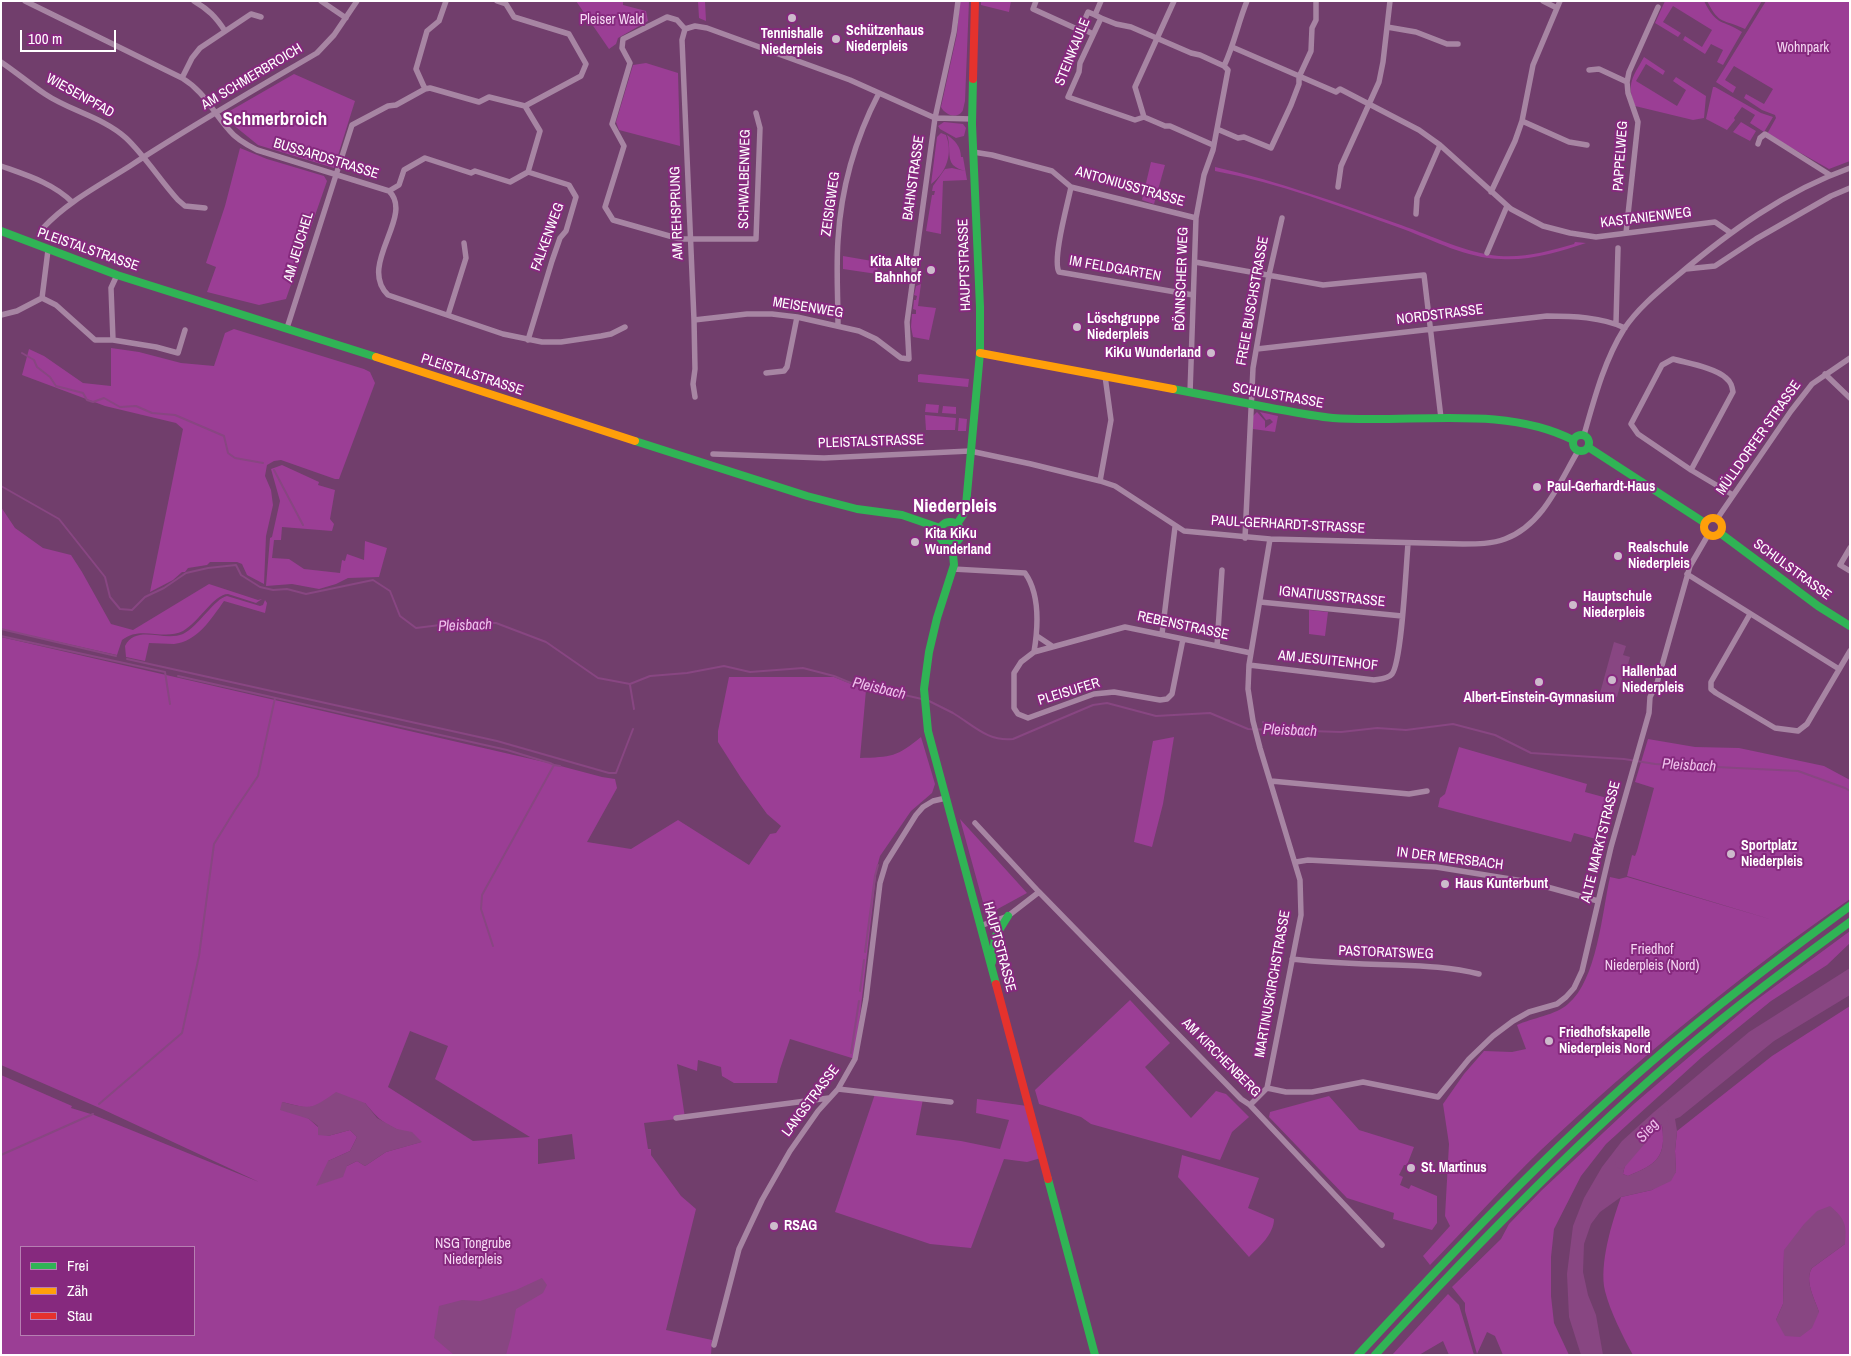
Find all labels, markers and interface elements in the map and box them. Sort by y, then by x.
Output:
park label: Pleiser Wald [580,12,644,28]
marker: Tennishalle Niederpleis [786,12,798,24]
street label: STEINKAULE [1052,16,1094,88]
scale bar [22,20,119,52]
place label: Schützenhaus Niederpleis [846,23,924,56]
place label: Tennishalle Niederpleis [761,26,823,58]
text: 100 m [28,28,62,49]
marker: Schützenhaus Niederpleis [830,33,842,45]
street label: AM SCHMERBROICH [198,40,306,114]
park label: Wohnpark [1777,40,1829,56]
street label: WIESENPFAD [43,70,117,122]
district label: Schmerbroich [223,109,327,131]
street label: PAPPELWEG [1610,120,1632,192]
street label: SCHWALBENWEG [736,129,754,229]
street label: BUSSARDSTRASSE [271,135,381,183]
street label: BAHNSTRASSE [900,135,928,221]
street label: ANTONIUSSTRASSE [1074,163,1186,211]
street label: AM REHSPRUNG [667,166,687,260]
street label: ZEISIGWEG [818,171,844,237]
street label: FALKENWEG [528,201,568,273]
street label: KASTANIENWEG [1599,204,1693,232]
street label: AM JEUCHEL [280,210,318,284]
street label: HAUPTSTRASSE [955,218,975,312]
street label: PLEISTALSTRASSE [35,225,141,275]
street label: BÖNNSCHER WEG [1172,227,1192,331]
street label: FREIE BUSCHSTRASSE [1233,235,1273,367]
street label: IM FELDGARTEN [1068,253,1162,285]
place label: Kita Alter Bahnhof [870,254,921,286]
marker: Kita Alter Bahnhof [925,264,937,276]
street label: MEISENWEG [771,294,845,322]
street label: NORDSTRASSE [1396,301,1484,329]
place label: Löschgruppe Niederpleis [1087,311,1160,344]
marker: Löschgruppe Niederpleis [1071,321,1083,333]
place label: KiKu Wunderland [1105,345,1201,361]
marker: KiKu Wunderland [1205,347,1217,359]
street label: PLEISTALSTRASSE [419,351,525,399]
street label: MÜLLDORFER STRASSE [1713,378,1805,498]
street label: SCHULSTRASSE [1231,380,1325,412]
street label: PLEISTALSTRASSE [818,432,924,452]
place label: Paul-Gerhardt-Haus [1547,479,1655,495]
marker: Paul-Gerhardt-Haus [1531,481,1543,493]
district label: Niederpleis [913,496,997,518]
street label: PAUL-GERHARDT-STRASSE [1211,513,1365,537]
place label: Kita KiKu Wunderland [925,526,991,558]
marker: Kita KiKu Wunderland [909,536,921,548]
street label: SCHULSTRASSE [1750,536,1834,604]
place label: Realschule Niederpleis [1628,540,1690,572]
marker: Realschule Niederpleis [1612,550,1624,562]
street label: IGNATIUSSTRASSE [1278,583,1386,611]
place label: Hauptschule Niederpleis [1583,589,1652,622]
marker: Hauptschule Niederpleis [1567,599,1579,611]
street label: REBENSTRASSE [1136,608,1230,644]
water label: Pleisbach [438,616,492,636]
street label: AM JESUITENHOF [1277,647,1379,675]
place label: Hallenbad Niederpleis [1622,664,1684,696]
water label: Pleisbach [851,674,907,704]
marker: Hallenbad Niederpleis [1606,674,1618,686]
street label: PLEISUFER [1036,675,1102,709]
marker: Albert-Einstein-Gymnasium [1533,676,1545,688]
place label: Albert-Einstein-Gymnasium [1463,690,1615,706]
water label: Pleisbach [1263,721,1317,741]
water label: Pleisbach [1662,756,1716,776]
street label: ALTE MARKTSTRASSE [1578,779,1624,905]
place label: Sportplatz Niederpleis [1741,838,1803,870]
street label: IN DER MERSBACH [1396,844,1504,874]
marker: Sportplatz Niederpleis [1725,848,1737,860]
place label: Haus Kunterbunt [1455,876,1548,892]
marker: Haus Kunterbunt [1439,878,1451,890]
street label: HAUPTSTRASSE [979,900,1019,994]
street label: MARTINUSKIRCHSTRASSE [1252,909,1294,1059]
park label: Friedhof Niederpleis (Nord) [1605,942,1699,974]
street label: PASTORATSWEG [1338,943,1434,963]
street label: AM KIRCHENBERG [1178,1015,1264,1101]
place label: Friedhofskapelle Niederpleis Nord [1559,1025,1651,1058]
marker: Friedhofskapelle Niederpleis Nord [1543,1035,1555,1047]
street label: LANGSTRASSE [779,1062,843,1140]
water label: Sieg [1633,1116,1663,1146]
place label: St. Martinus [1421,1160,1487,1176]
marker: St. Martinus [1405,1162,1417,1174]
place label: RSAG [784,1218,817,1234]
marker: RSAG [768,1220,780,1232]
park label: NSG Tongrube Niederpleis [435,1236,511,1268]
legend [20,1246,195,1336]
text: Frei [67,1255,89,1276]
text: Zäh [67,1280,88,1301]
text: Stau [67,1305,92,1326]

